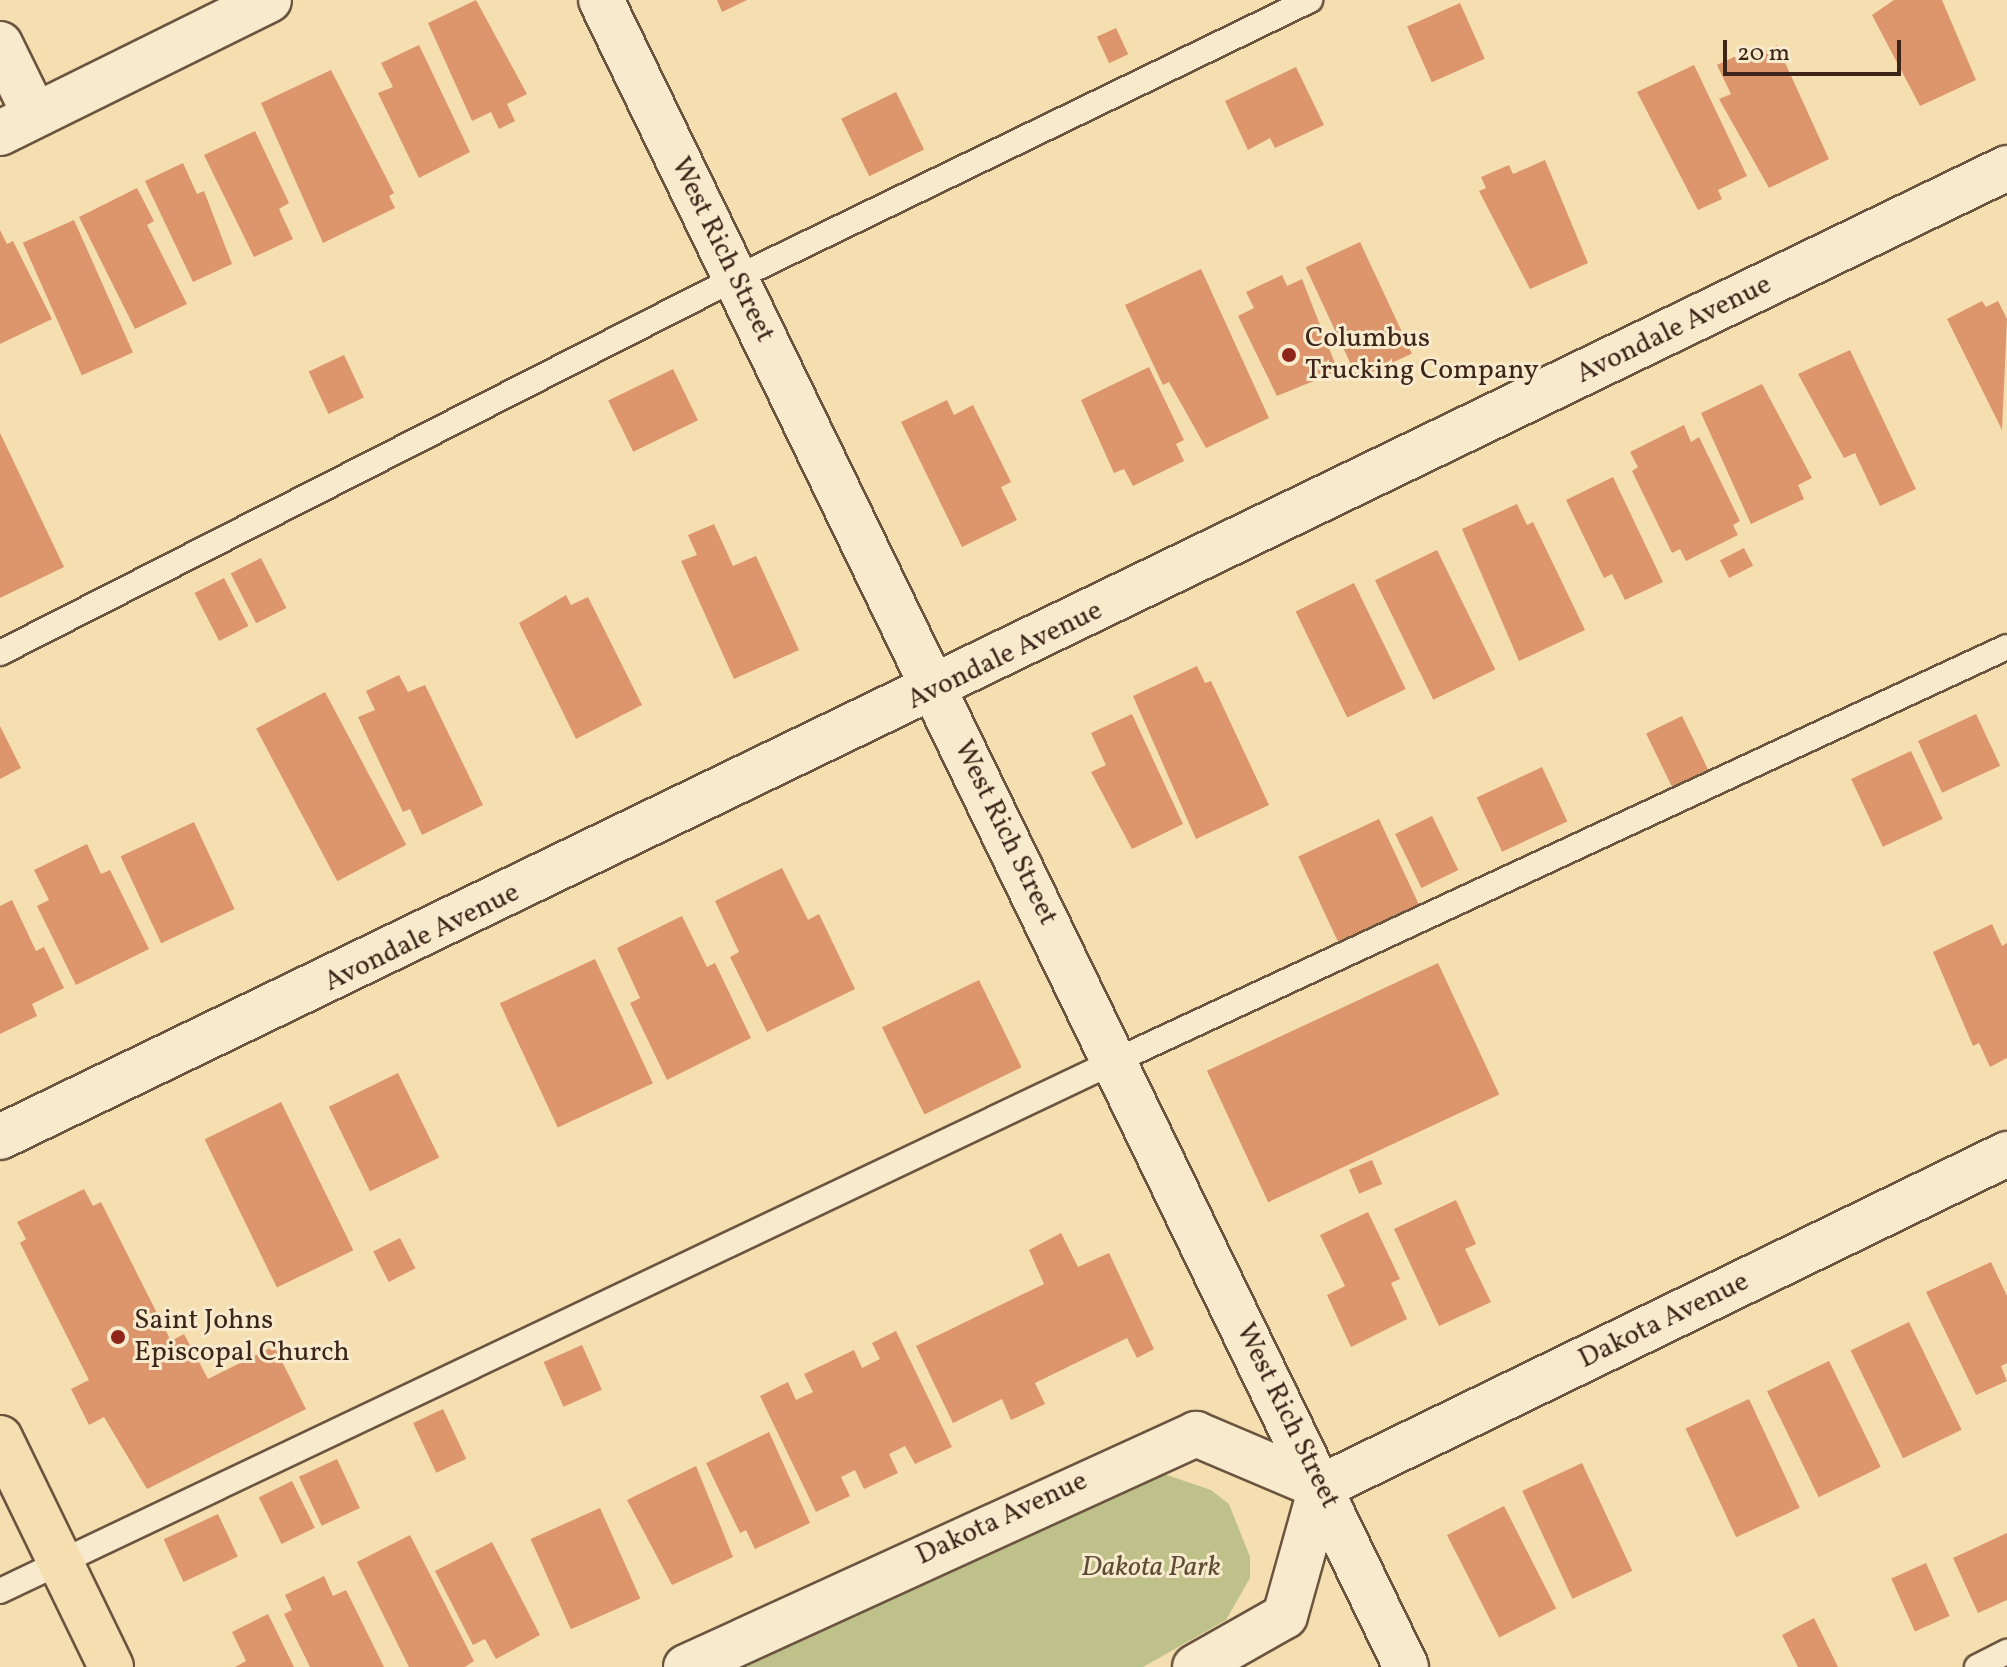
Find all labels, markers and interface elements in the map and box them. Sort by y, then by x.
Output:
scale bar [1727,24,1905,74]
text: 20 m [1737,37,1790,71]
street label: West Rich Street [663,152,781,348]
street label: Avondale Avenue [1571,268,1777,392]
place label: Columbus Trucking Company [1305,322,1539,388]
marker: Columbus Trucking Company [1280,346,1298,364]
street label: Avondale Avenue [902,594,1108,718]
street label: West Rich Street [946,735,1064,931]
street label: Avondale Avenue [319,876,525,1000]
street label: Dakota Avenue [1573,1265,1755,1377]
place label: Saint Johns Episcopal Church [134,1304,350,1370]
street label: West Rich Street [1228,1318,1346,1514]
marker: Saint Johns Episcopal Church [109,1328,127,1346]
street label: Dakota Avenue [911,1465,1093,1573]
park label: Dakota Park [1081,1551,1221,1585]

